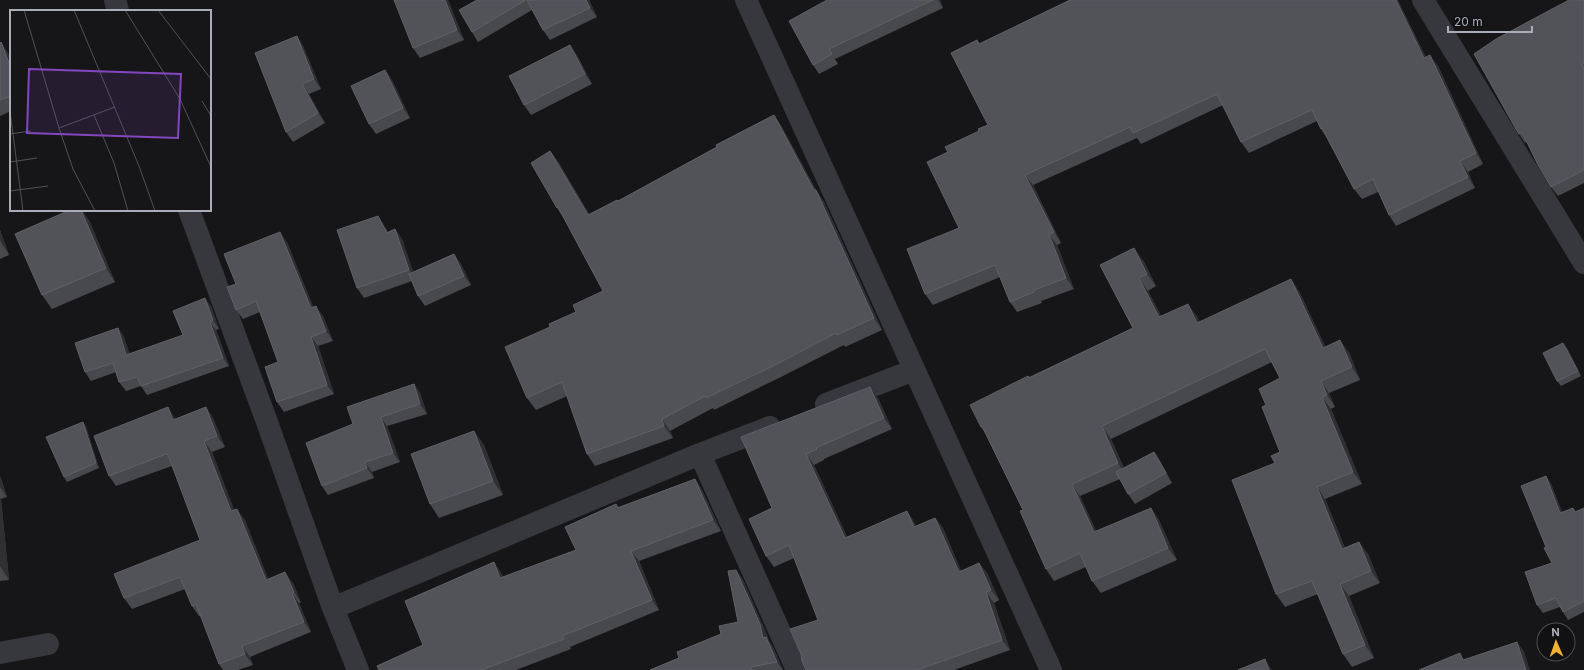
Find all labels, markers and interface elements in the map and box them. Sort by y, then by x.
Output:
scale bar [1448,8,1532,34]
inset map [10,10,211,211]
text: 20 m [1454,14,1483,29]
north arrow [1536,622,1576,662]
text: N [1551,625,1560,639]

